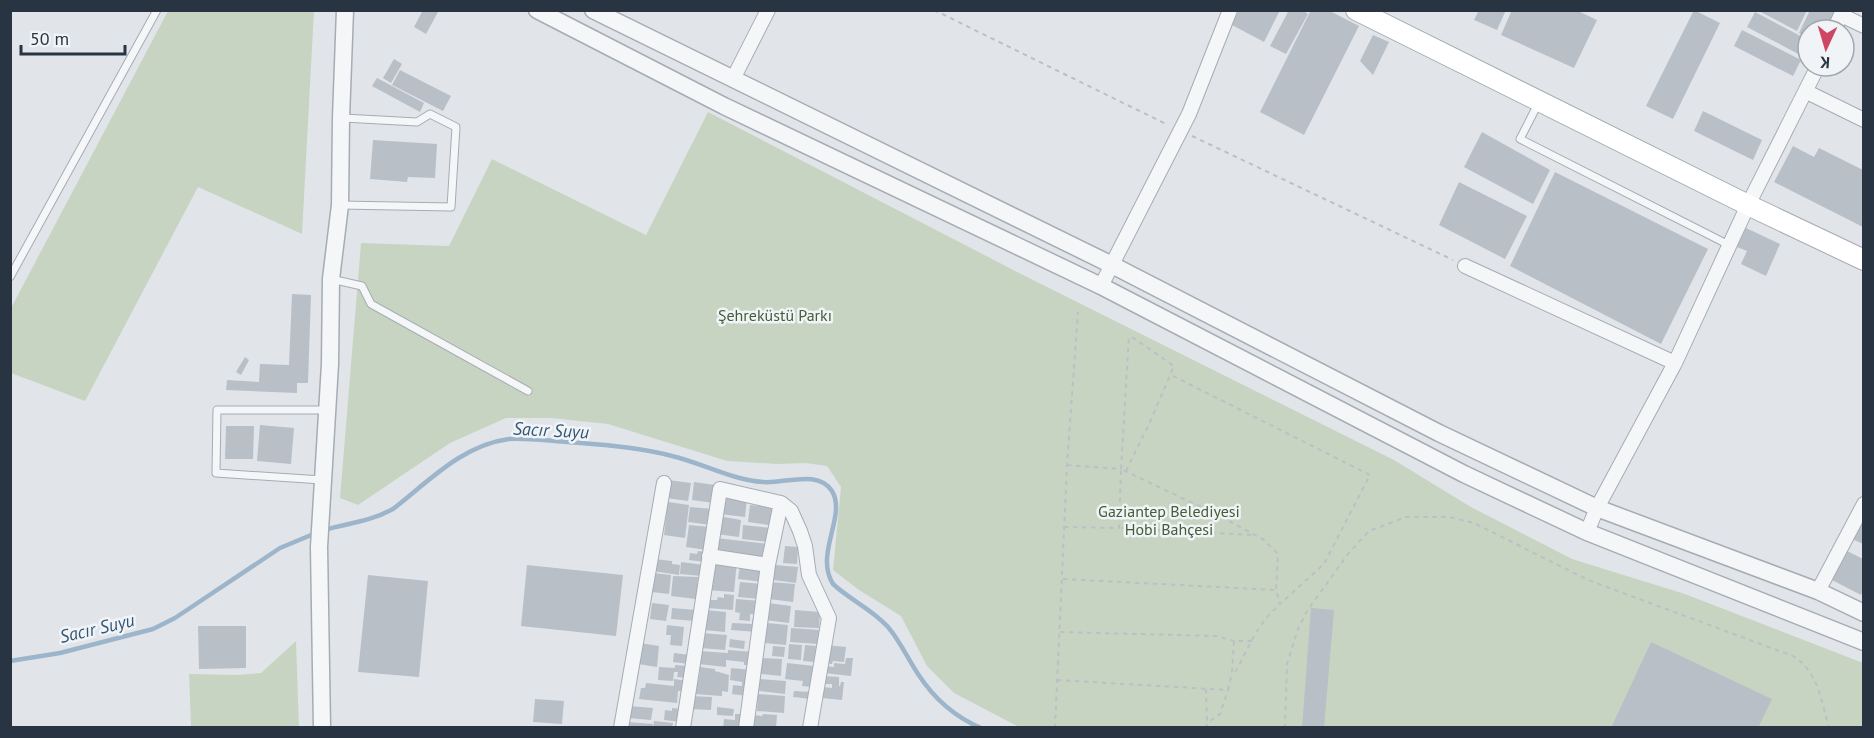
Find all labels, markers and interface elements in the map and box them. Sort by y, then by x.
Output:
scale bar [21,18,124,56]
north arrow [1796,18,1856,78]
text: 50 m [30,27,69,50]
text: K [1819,53,1831,73]
park label: Şehreküstü Parkı [718,305,832,325]
water label: Sacır Suyu [512,417,590,443]
park label: Gaziantep Belediyesi Hobi Bahçesi [1098,501,1240,539]
water label: Sacır Suyu [57,608,137,648]

